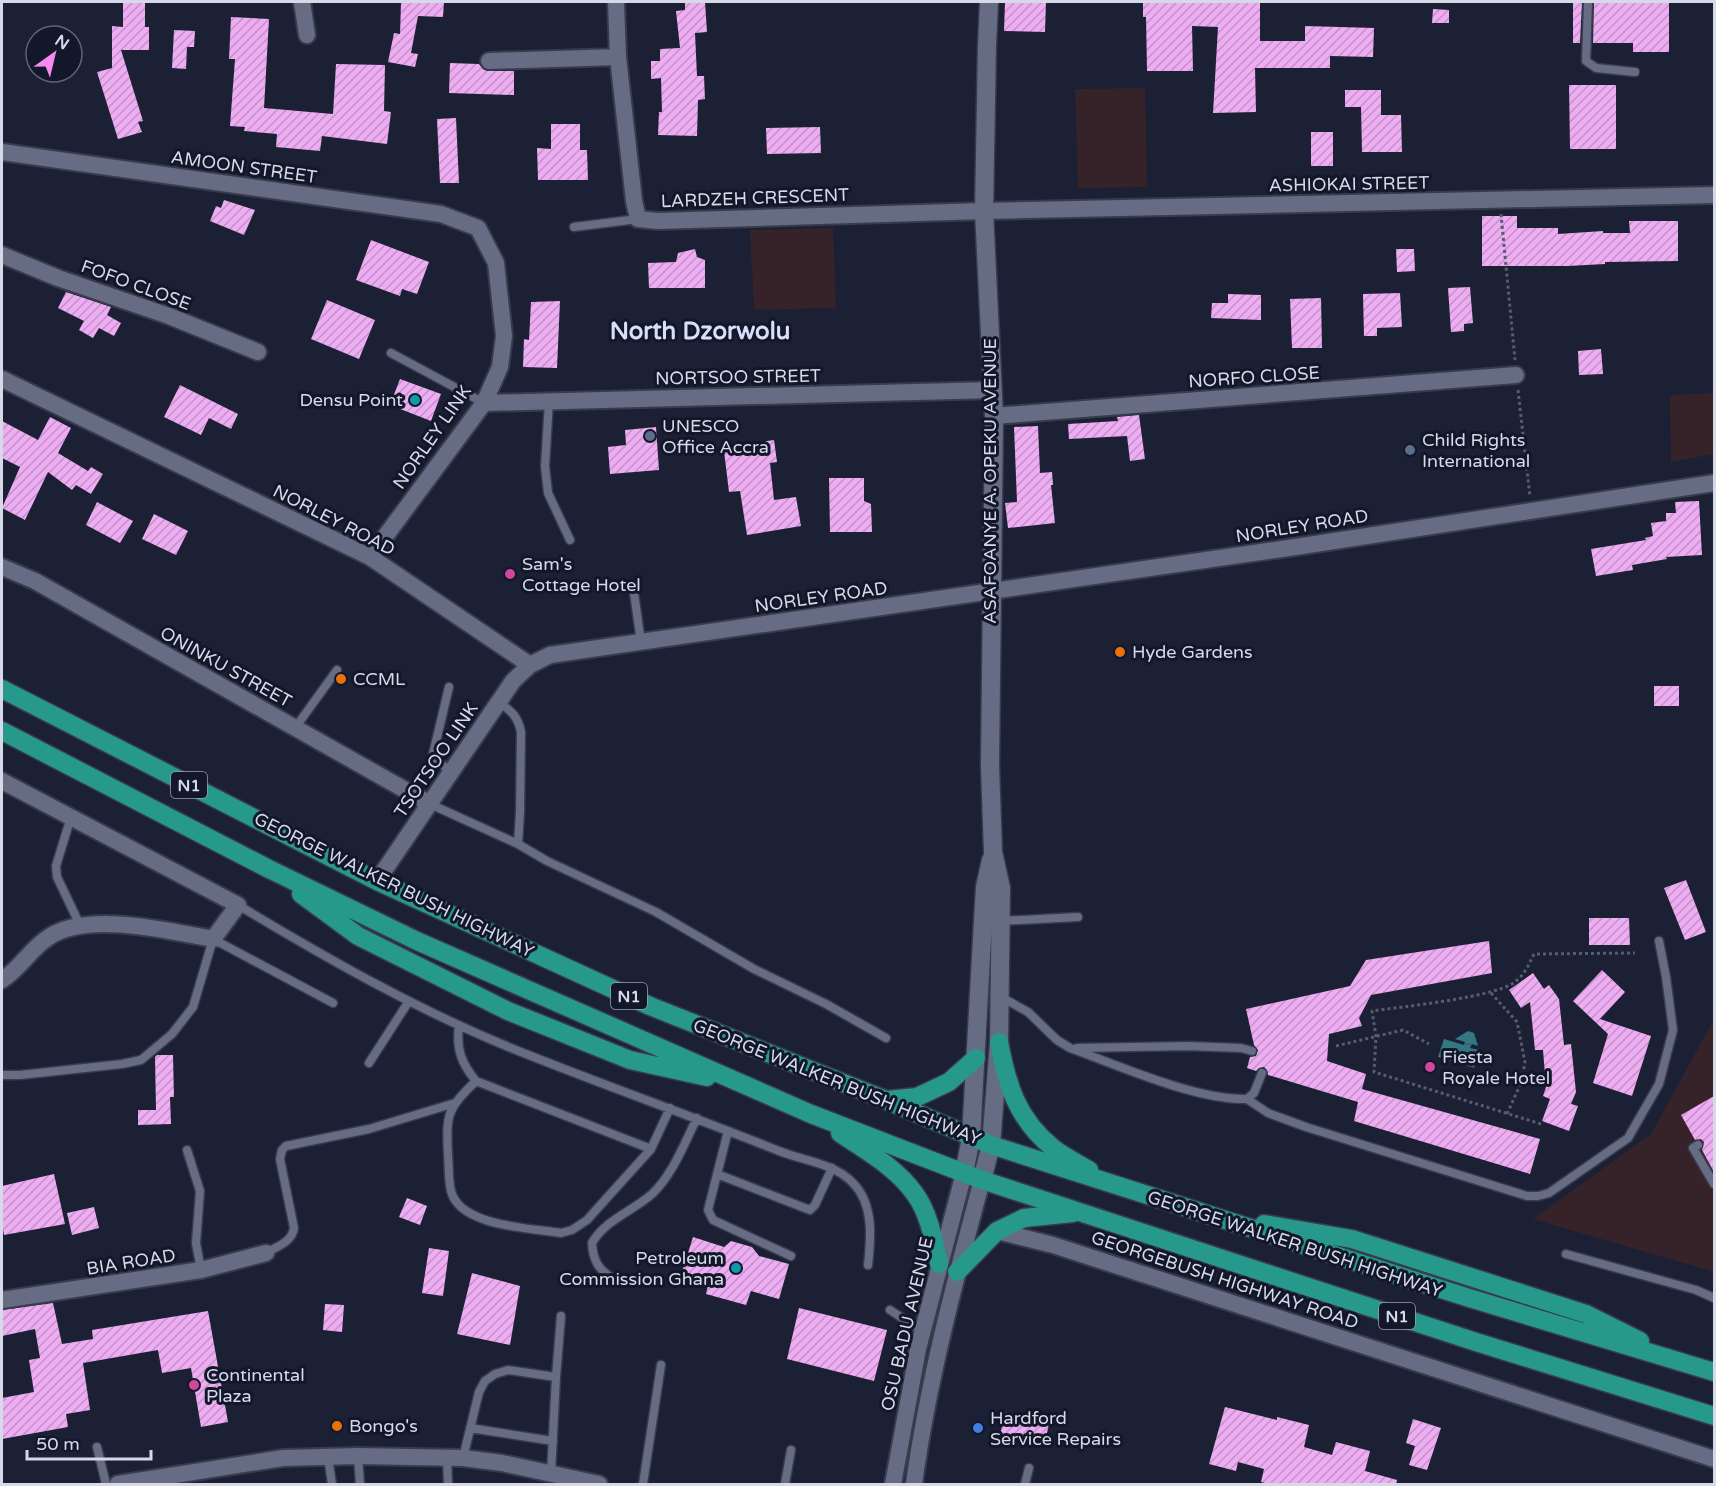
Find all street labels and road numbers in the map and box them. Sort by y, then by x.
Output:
street label: AMOON STREET [170,146,319,188]
street label: ASHIOKAI STREET [1268,172,1430,196]
street label: LARDZEH CRESCENT [661,184,850,212]
street label: FOFO CLOSE [78,255,194,315]
street label: ASAFOANYE A. OPEKU AVENUE [979,338,1001,624]
street label: NORFO CLOSE [1187,361,1321,393]
street label: NORTSOO STREET [655,365,821,389]
street label: NORLEY LINK [388,381,476,493]
street label: NORLEY ROAD [269,480,399,560]
street label: NORLEY ROAD [1234,505,1370,547]
street label: NORLEY ROAD [753,577,889,617]
street label: ONINKU STREET [156,622,296,712]
street label: TSOTSOO LINK [389,698,483,822]
road number: N1 [171,772,207,798]
street label: GEORGE WALKER BUSH HIGHWAY [250,807,538,963]
road number: N1 [611,983,647,1009]
street label: GEORGE WALKER BUSH HIGHWAY [690,1014,985,1150]
street label: GEORGE WALKER BUSH HIGHWAY [1145,1186,1446,1302]
street label: GEORGEBUSH HIGHWAY ROAD [1089,1226,1361,1334]
street label: OSU BADU AVENUE [876,1235,938,1413]
street label: BIA ROAD [85,1244,177,1280]
road number: N1 [1379,1303,1415,1329]

